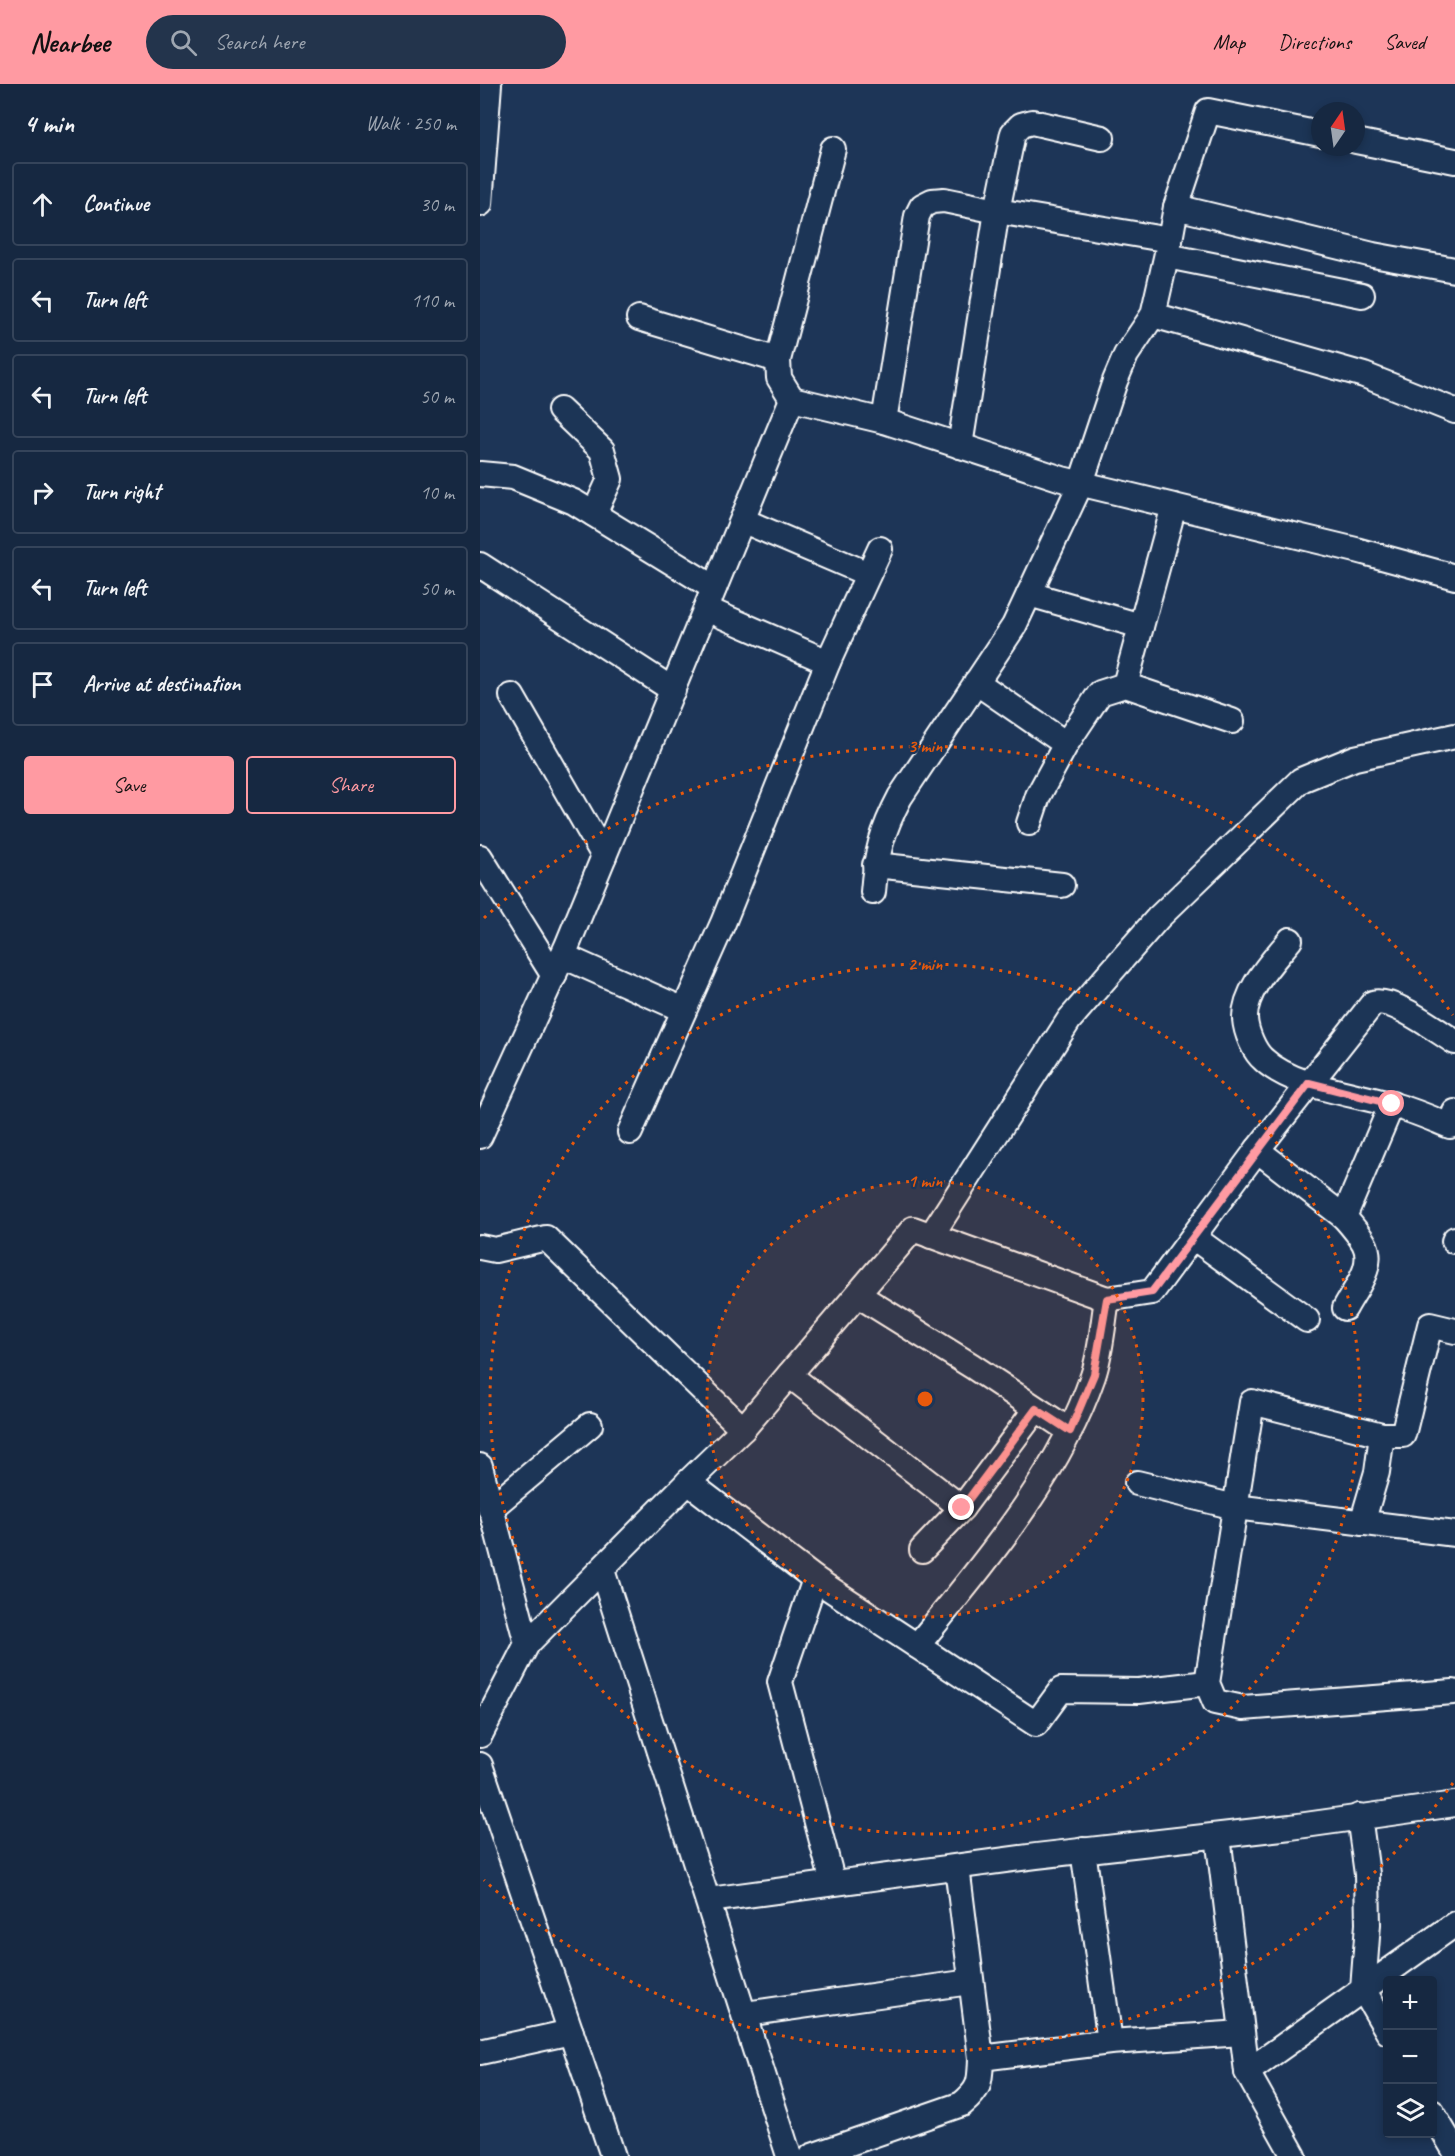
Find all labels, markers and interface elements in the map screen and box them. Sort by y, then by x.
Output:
search box [146,15,566,69]
text: Nearbee [30,25,110,60]
icon: search [167,26,200,59]
text: Search here [215,28,304,56]
text: Map [1213,29,1245,55]
text: Directions [1278,29,1351,55]
text: Saved [1384,29,1425,55]
north arrow [1311,102,1365,156]
text: 4 min [24,107,74,140]
text: Walk · 250 m [366,111,456,136]
icon: ahead [26,188,59,221]
text: Continue [83,190,149,218]
text: 30 m [420,192,454,217]
icon: left [26,284,59,317]
text: Turn left [83,286,147,314]
text: 110 m [411,288,454,313]
icon: left [26,380,59,413]
text: Turn left [83,382,147,410]
text: 50 m [420,384,454,409]
icon: right [26,476,59,509]
text: Turn right [83,478,160,506]
text: 10 m [420,480,454,505]
icon: left [26,572,59,605]
text: Turn left [83,574,147,602]
text: 50 m [420,576,454,601]
icon: arrive [26,668,59,701]
text: Arrive at destination [83,670,240,698]
text: 3 min [908,735,943,757]
button: Save [24,756,234,814]
button: Share [246,756,456,814]
text: 2 min [908,953,943,975]
route start [1378,1090,1404,1116]
text: 1 min [908,1170,943,1192]
centre of rings [915,1389,935,1409]
route end [948,1494,974,1520]
map controls [1383,1976,1437,2138]
button: + [1383,1976,1437,2030]
button: − [1383,2030,1437,2084]
button: layers [1383,2084,1437,2138]

